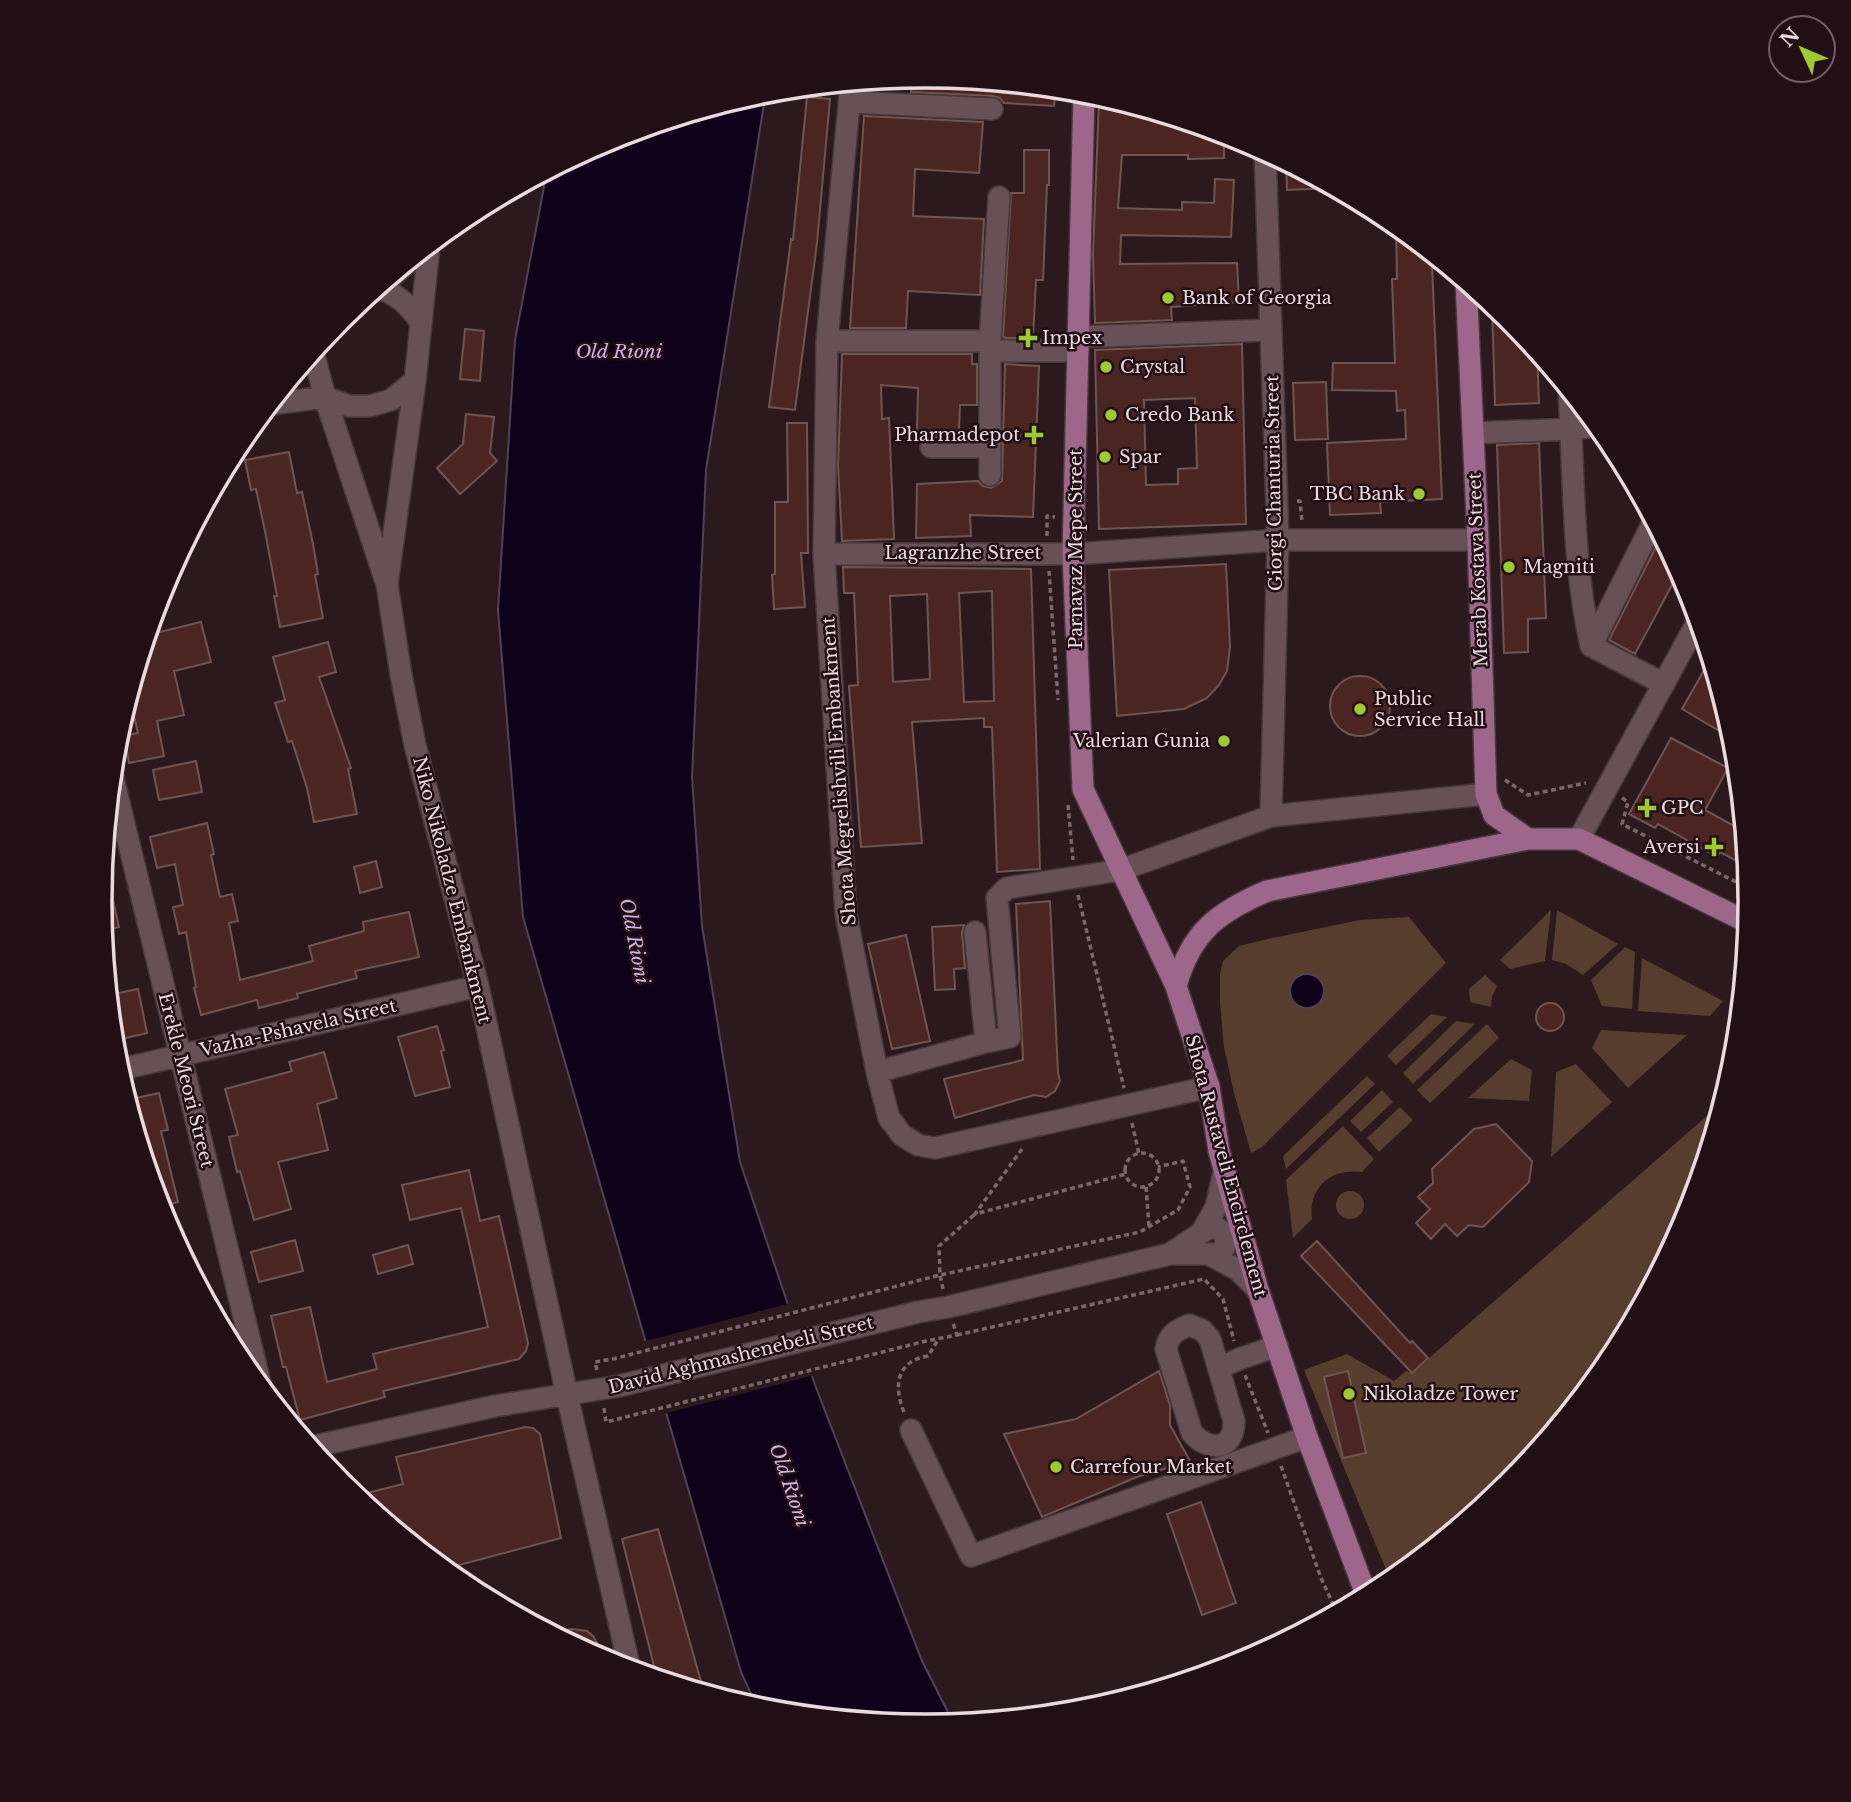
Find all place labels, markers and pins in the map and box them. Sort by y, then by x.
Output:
place label: Bank of Georgia [1182,287,1332,309]
marker: Bank of Georgia [1160,290,1176,306]
place label: Impex [1042,327,1102,349]
marker: Impex [1020,330,1036,346]
place label: Crystal [1120,356,1185,378]
marker: Crystal [1098,359,1114,375]
place label: Credo Bank [1125,404,1235,426]
marker: Credo Bank [1103,407,1119,423]
place label: Pharmadepot [894,424,1020,446]
marker: Pharmadepot [1026,427,1042,443]
place label: Spar [1119,446,1162,468]
marker: Spar [1097,449,1113,465]
place label: TBC Bank [1310,483,1405,505]
marker: TBC Bank [1411,486,1427,502]
place label: Magniti [1523,556,1595,578]
marker: Magniti [1501,559,1517,575]
place label: Public Service Hall [1374,688,1485,731]
marker: Public Service Hall [1352,701,1368,717]
place label: Valerian Gunia [1072,730,1210,752]
marker: Valerian Gunia [1216,733,1232,749]
place label: GPC [1661,797,1703,819]
marker: GPC [1639,800,1655,816]
place label: Aversi [1642,836,1700,858]
marker: Aversi [1706,839,1722,855]
place label: Nikoladze Tower [1363,1383,1519,1405]
marker: Nikoladze Tower [1341,1386,1357,1402]
place label: Carrefour Market [1070,1456,1232,1478]
marker: Carrefour Market [1048,1459,1064,1475]

